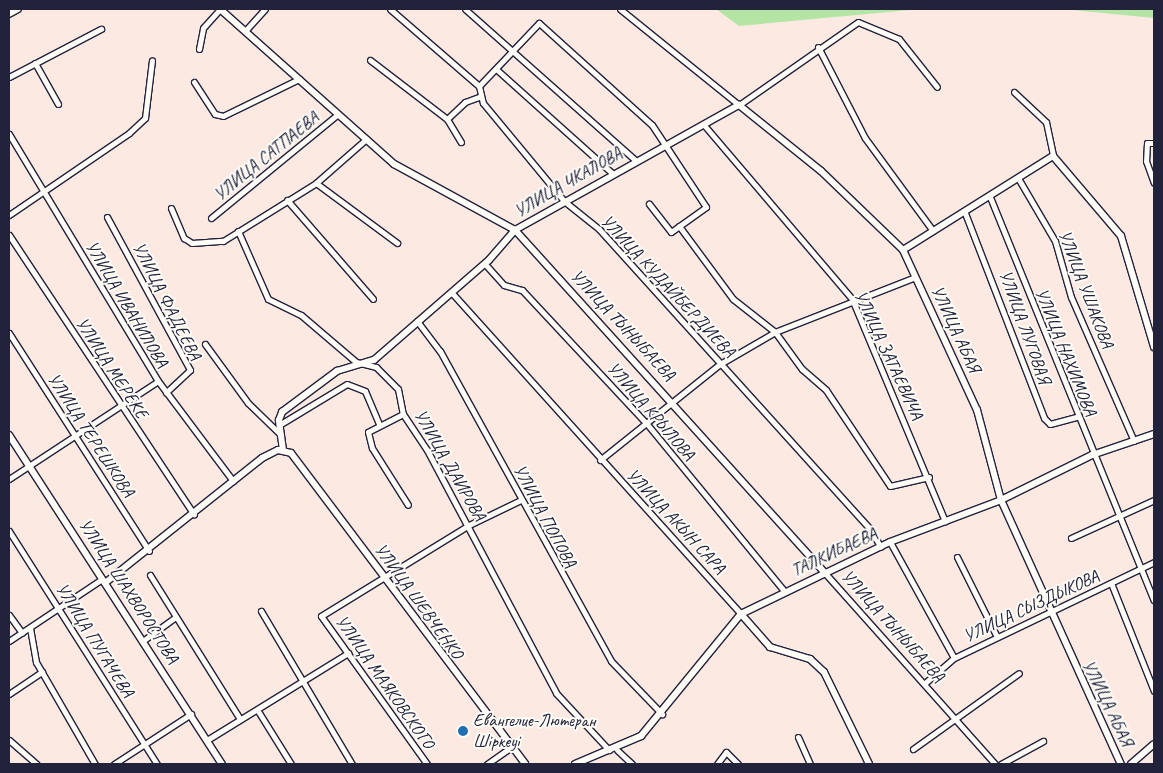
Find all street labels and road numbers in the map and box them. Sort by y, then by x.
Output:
street label: УЛИЦА САТПАЕВА [209,107,323,205]
street label: УЛИЦА ЧКАЛОВА [510,142,626,222]
street label: УЛИЦА КУДАЙБЕРДИЕВА [596,210,740,362]
street label: УЛИЦА УШАКОВА [1054,227,1118,351]
street label: УЛИЦА ИВАНИЛОВА [80,236,174,372]
street label: УЛИЦА ФАДЕЕВА [128,239,206,363]
street label: УЛИЦА ТЫНЫБАЕВА [566,265,680,385]
street label: УЛИЦА ЛУГОВАЯ [994,266,1056,388]
street label: УЛИЦА АБАЯ [927,282,985,376]
street label: УЛИЦА НАХИМОВА [1030,285,1102,419]
street label: УЛИЦА ЗАТАЕВИЧА [849,286,929,424]
street label: УЛИЦА МЕРЕКЕ [71,313,153,423]
street label: УЛИЦА КРЫЛОВА [602,357,700,465]
street label: УЛИЦА ТЕРЕШКОВА [43,369,139,501]
street label: УЛИЦА ДАИРОВА [409,406,491,524]
street label: УЛИЦА ПОПОВА [509,461,581,571]
street label: УЛИЦА АКЫН САРА [622,464,730,578]
street label: УЛИЦА ШАХВОРОСТОВА [74,514,184,668]
street label: ТАЛКИБАЕВА [788,523,880,581]
street label: УЛИЦА ШЕВЧЕНКО [370,539,468,663]
street label: УЛИЦА ТЫНЫБАЕВА [837,565,949,687]
street label: УЛИЦА СЫЗДЫКОВА [960,565,1102,647]
street label: УЛИЦА ПУГАЧЕВА [51,578,139,702]
street label: УЛИЦА МАЯКОВСКОГО [331,611,439,753]
street label: УЛИЦА АБАЯ [1078,656,1138,750]

